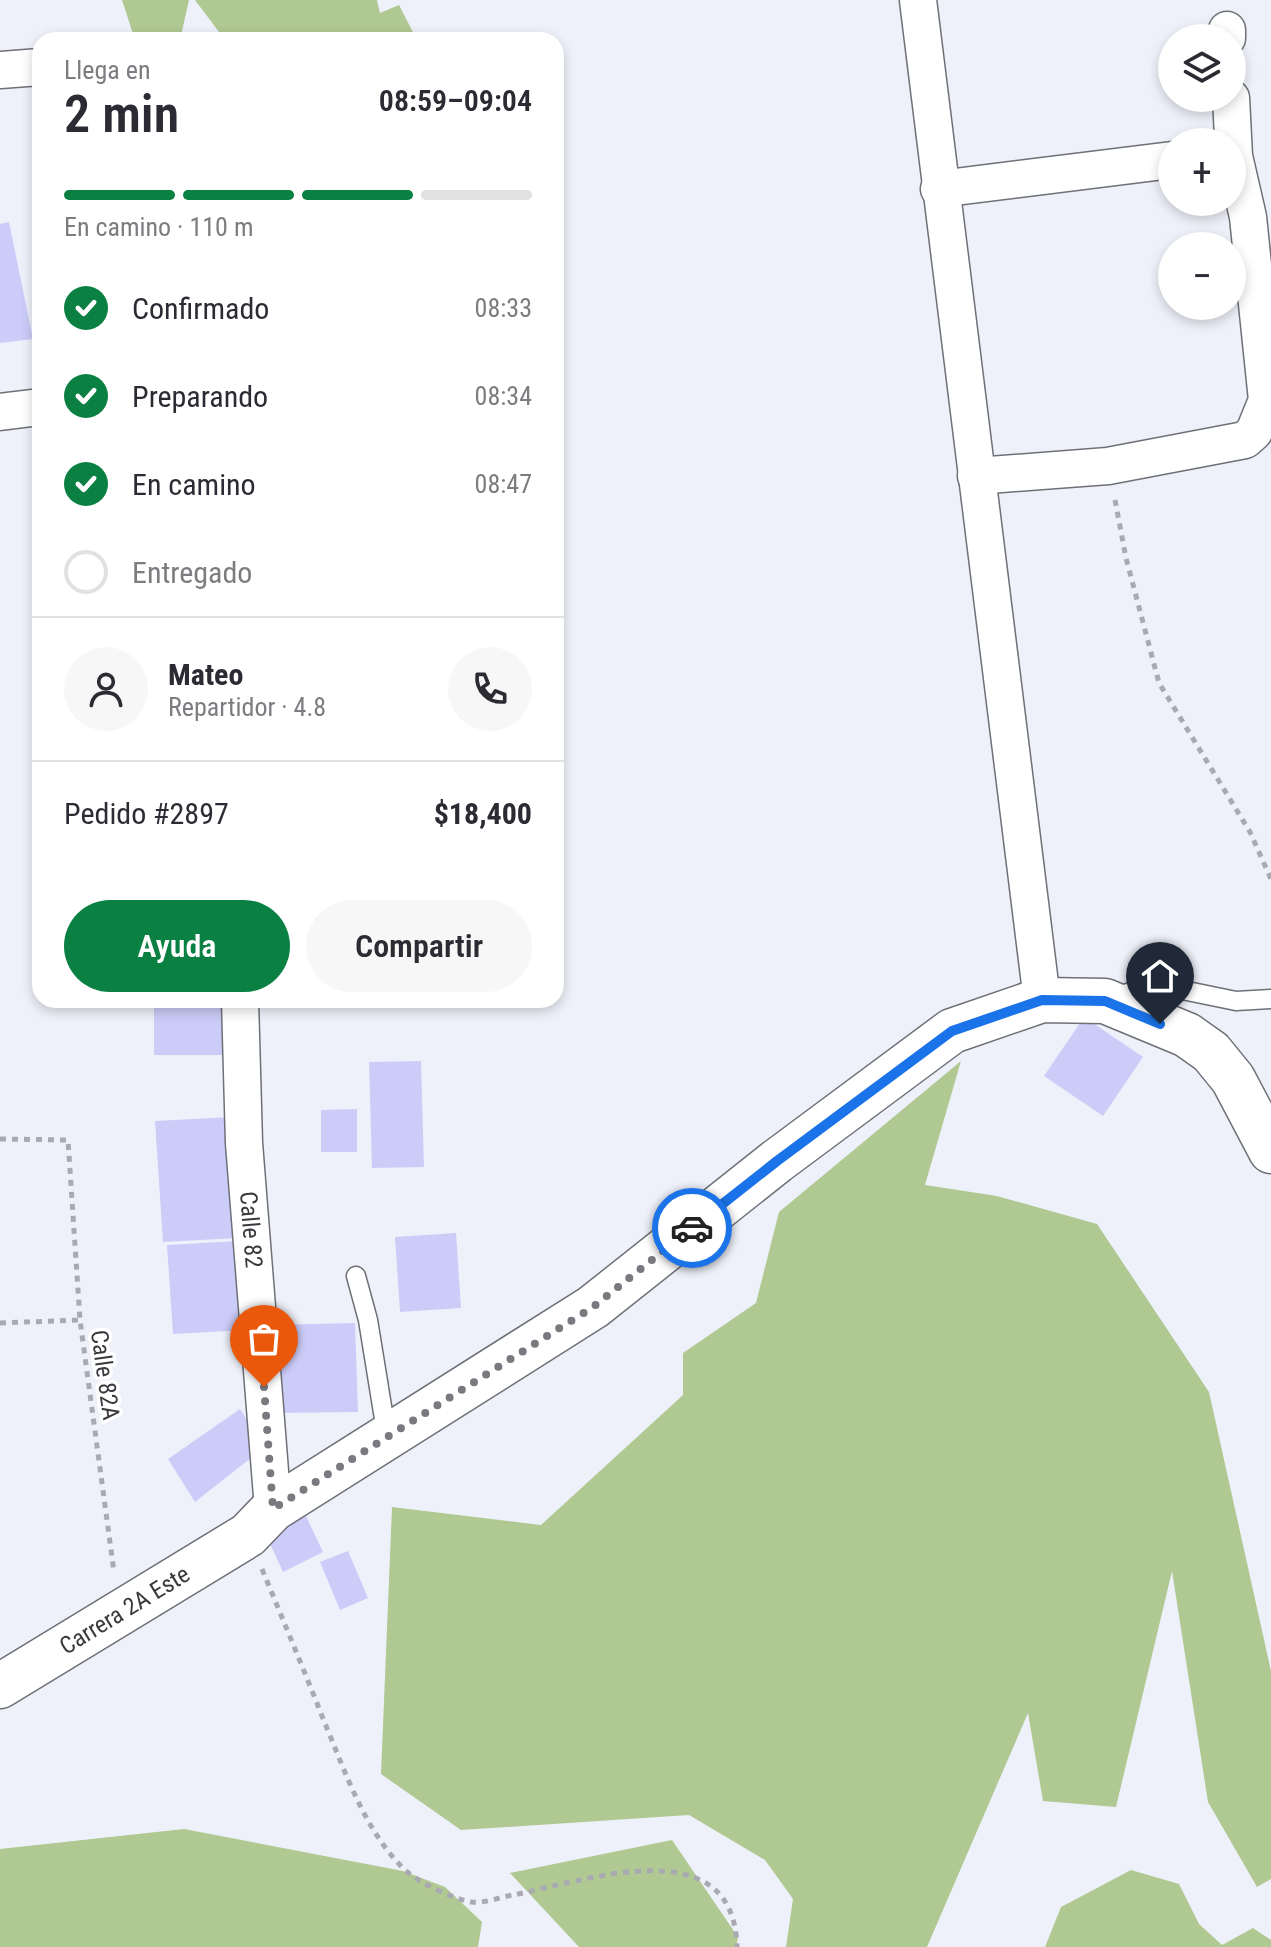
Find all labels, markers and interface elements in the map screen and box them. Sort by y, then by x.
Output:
map controls [1158,24,1246,320]
button: layers [1158,24,1246,112]
text: Llega en [64,55,151,85]
text: 08:59–09:04 [379,83,532,118]
text: 2 min [64,84,179,145]
button: + [1158,128,1246,216]
text: En camino · 110 m [64,212,253,242]
button: − [1158,232,1246,320]
icon: check [64,286,108,330]
text: Confirmado [132,291,269,326]
text: 08:33 [475,293,532,323]
icon: check [64,374,108,418]
text: Preparando [132,379,268,414]
text: 08:34 [475,381,532,411]
icon: check [64,462,108,506]
text: En camino [132,467,256,502]
text: 08:47 [475,469,532,499]
text: Entregado [132,555,252,590]
button: person [64,647,148,731]
button: phone [448,647,532,731]
text: Mateo [168,657,243,692]
text: Repartidor · 4.8 [168,692,326,722]
text: Pedido #2897 [64,796,229,831]
text: $18,400 [434,796,532,831]
button: Ayuda [64,900,290,992]
button: Compartir [306,900,532,992]
pin [1126,942,1194,1024]
icon: home [1138,954,1182,998]
courier [652,1188,732,1268]
street label: Calle 82 [234,1190,268,1269]
icon: car [670,1206,714,1250]
pin [230,1305,298,1387]
icon: bag [242,1317,286,1361]
street label: Calle 82A [85,1328,125,1422]
street label: Carrera 2A Este [55,1560,195,1660]

